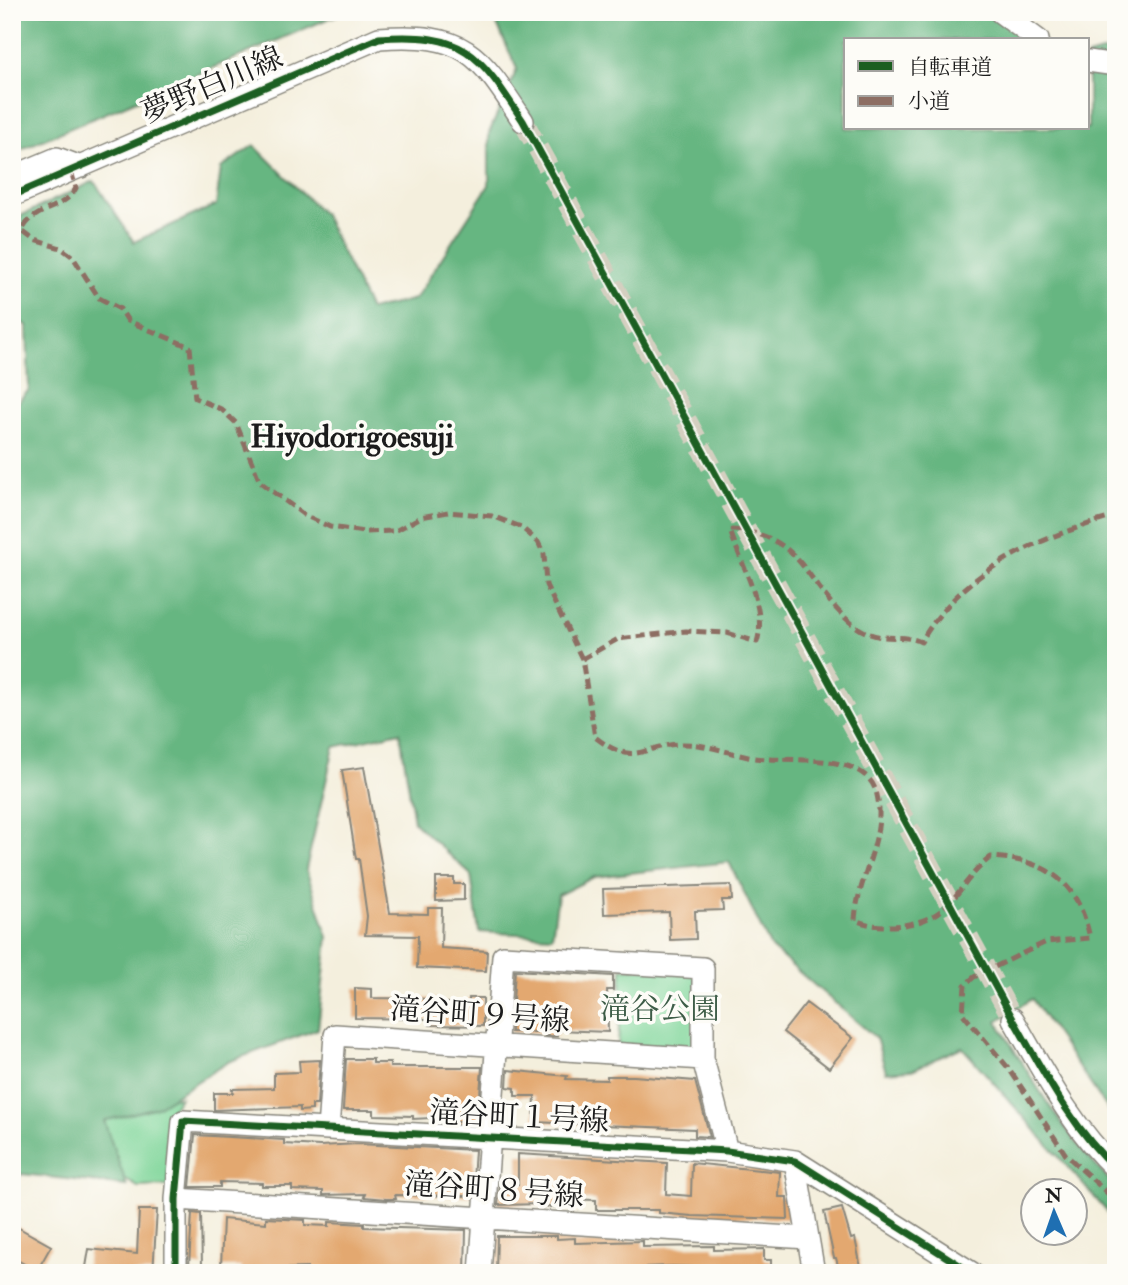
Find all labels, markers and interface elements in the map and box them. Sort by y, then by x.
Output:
legend [844,38,1090,130]
street label: 夢野白川線 [136,39,288,131]
text: 自転車道 [908,54,992,81]
text: 小道 [908,88,950,115]
district label: Hiyodorigoesuji [250,417,454,457]
street label: 滝谷町９号線 [389,990,571,1040]
park label: 滝谷公園 [600,991,720,1028]
street label: 滝谷町１号線 [428,1094,610,1140]
street label: 滝谷町８号線 [403,1165,585,1215]
north arrow [1020,1176,1090,1246]
text: N [1044,1184,1063,1208]

